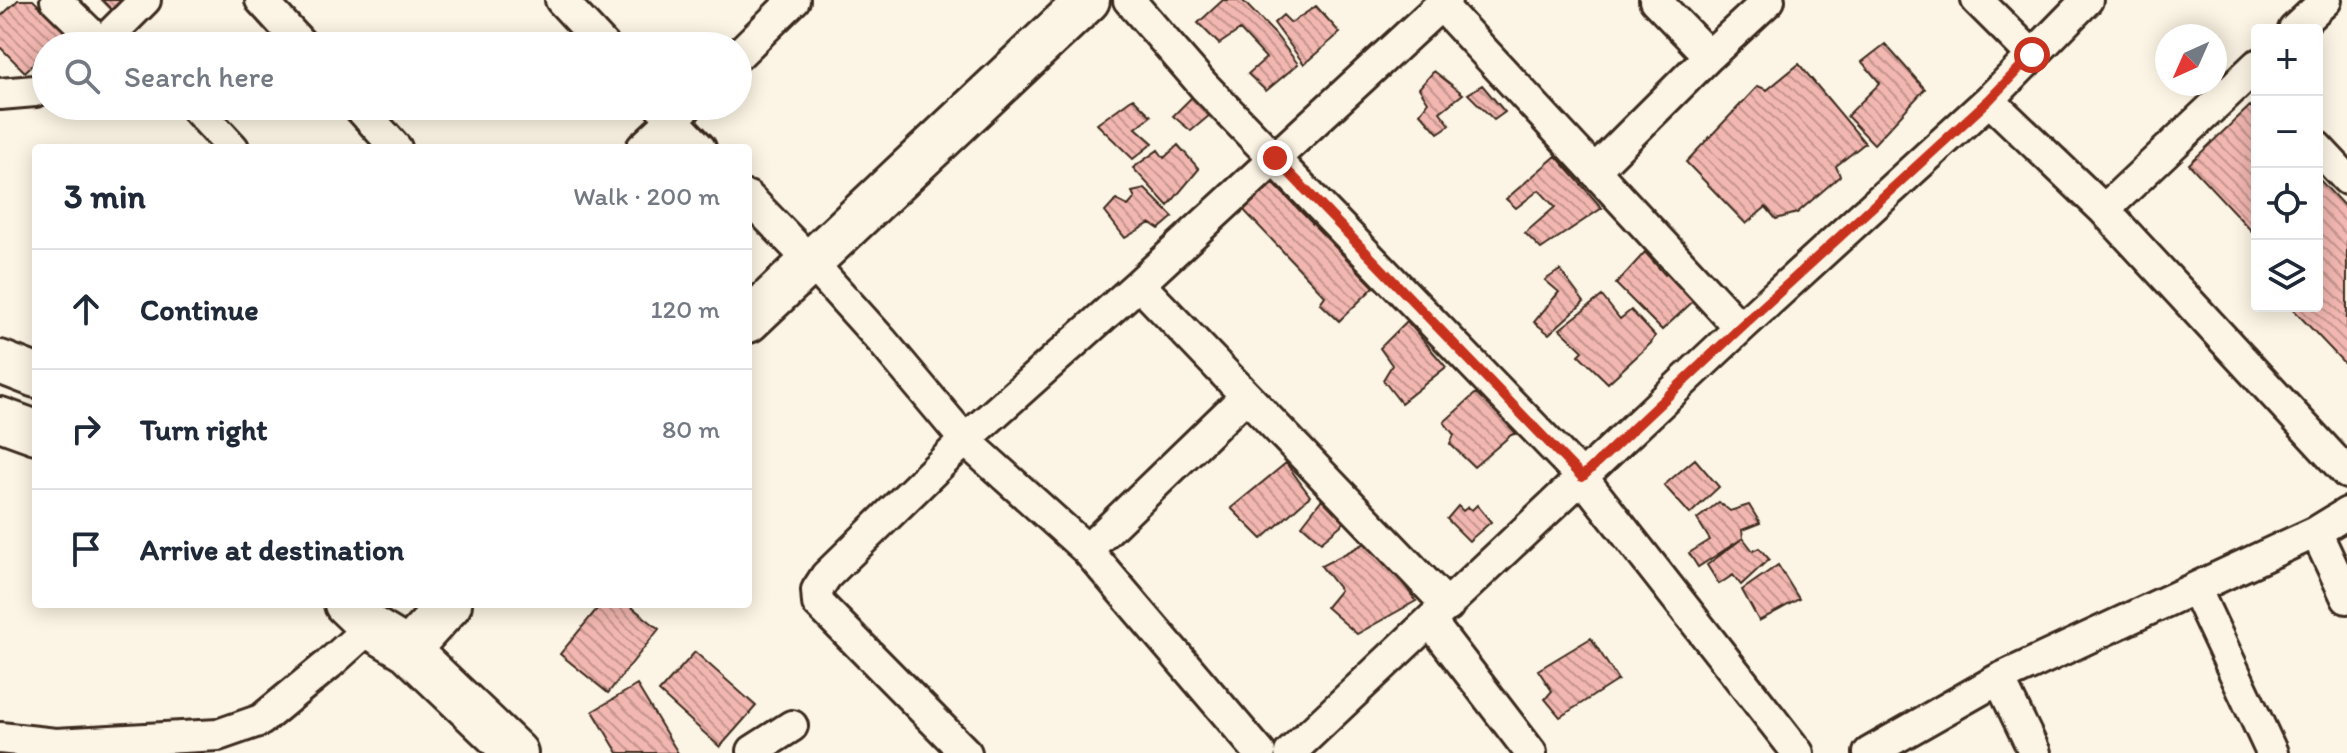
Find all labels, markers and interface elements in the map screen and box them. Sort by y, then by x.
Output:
north arrow [2155,24,2227,96]
map controls [2251,24,2323,312]
button: + [2251,24,2323,96]
search box [32,32,752,120]
route start [2014,37,2050,73]
icon: search [60,54,104,98]
text: Search here [124,58,274,95]
button: − [2251,96,2323,168]
route end [1257,140,1293,176]
button: locate [2251,168,2323,240]
text: 3 min [64,176,146,217]
text: Walk · 200 m [573,180,720,212]
button: layers [2251,240,2323,312]
icon: ahead [64,287,108,331]
text: Continue [140,291,259,328]
text: 120 m [651,293,720,325]
icon: right [64,407,108,451]
text: Turn right [140,411,268,448]
text: 80 m [662,413,720,445]
icon: arrive [64,527,108,571]
text: Arrive at destination [140,531,404,568]

